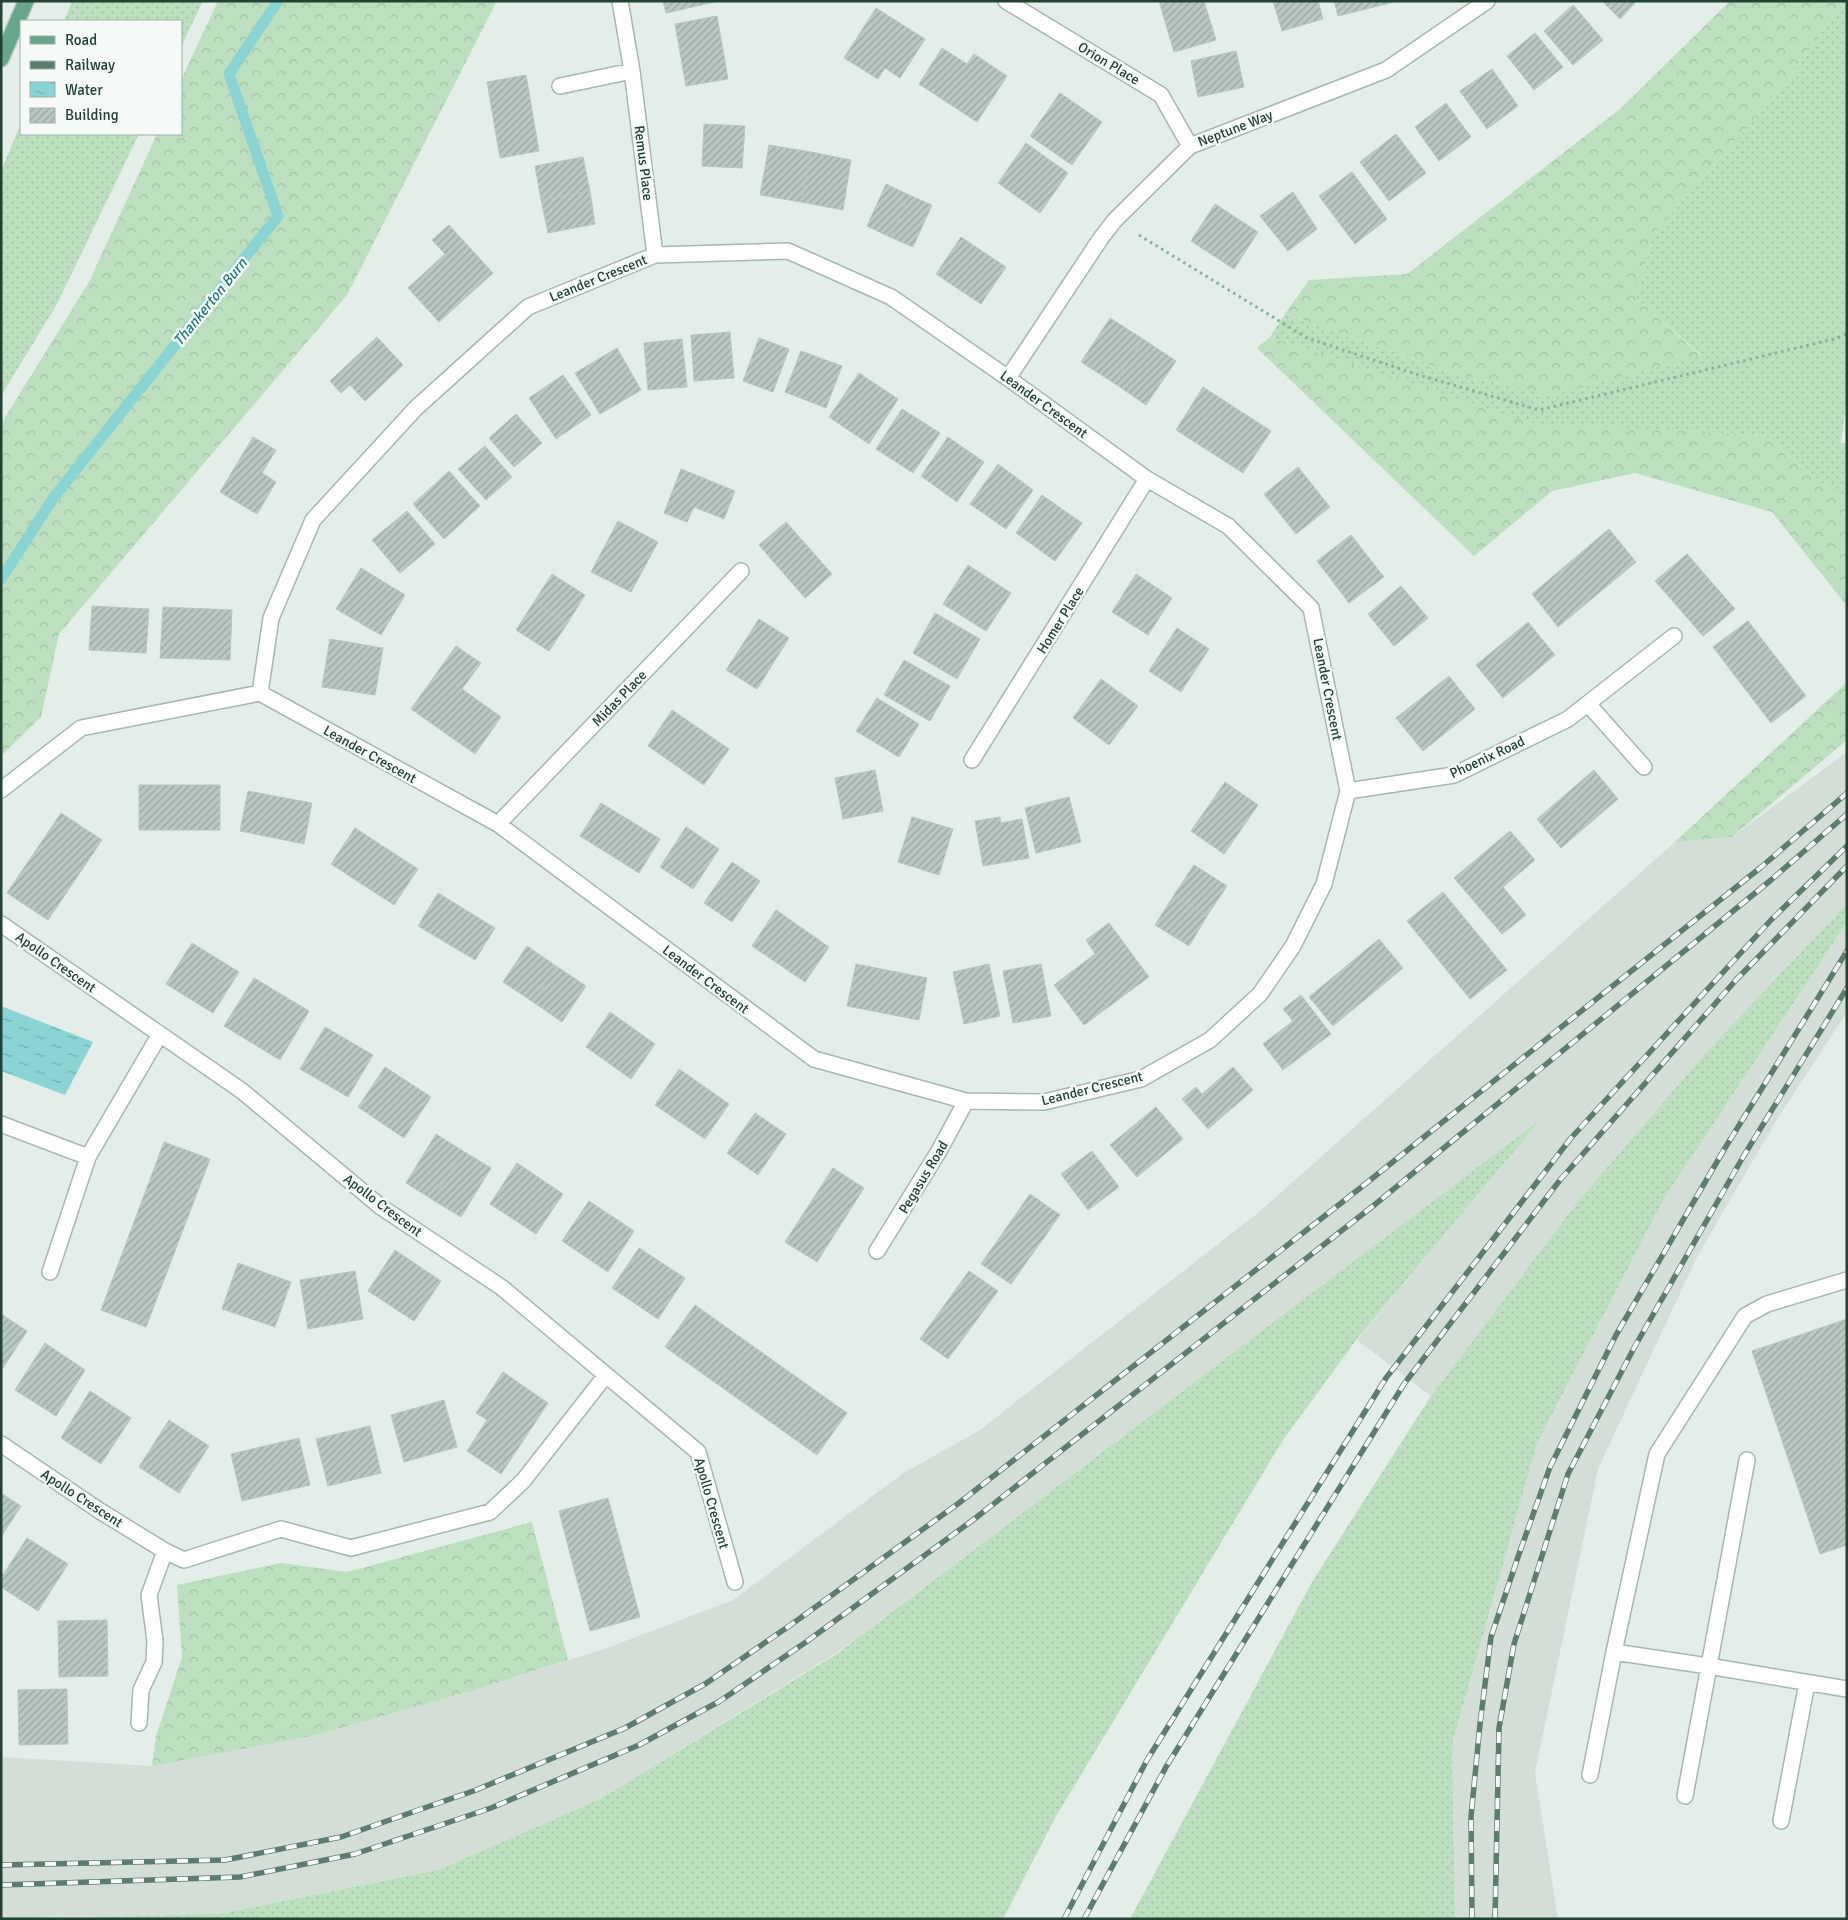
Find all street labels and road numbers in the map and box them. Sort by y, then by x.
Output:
street label: Orion Place [1075,38,1143,88]
street label: Neptune Way [1195,106,1276,151]
street label: Remus Place [630,124,657,202]
street label: Leander Crescent [547,251,650,306]
street label: Leander Crescent [997,367,1091,442]
street label: Homer Place [1033,584,1088,657]
street label: Leander Crescent [1309,636,1346,742]
street label: Midas Place [588,667,650,730]
street label: Leander Crescent [320,722,419,787]
street label: Phoenix Road [1447,733,1527,782]
street label: Apollo Crescent [12,928,99,996]
street label: Leander Crescent [659,941,752,1018]
street label: Leander Crescent [1040,1068,1145,1109]
street label: Pegasus Road [895,1138,952,1217]
street label: Apollo Crescent [340,1170,425,1241]
street label: Apollo Crescent [690,1456,733,1551]
street label: Apollo Crescent [38,1466,126,1531]

